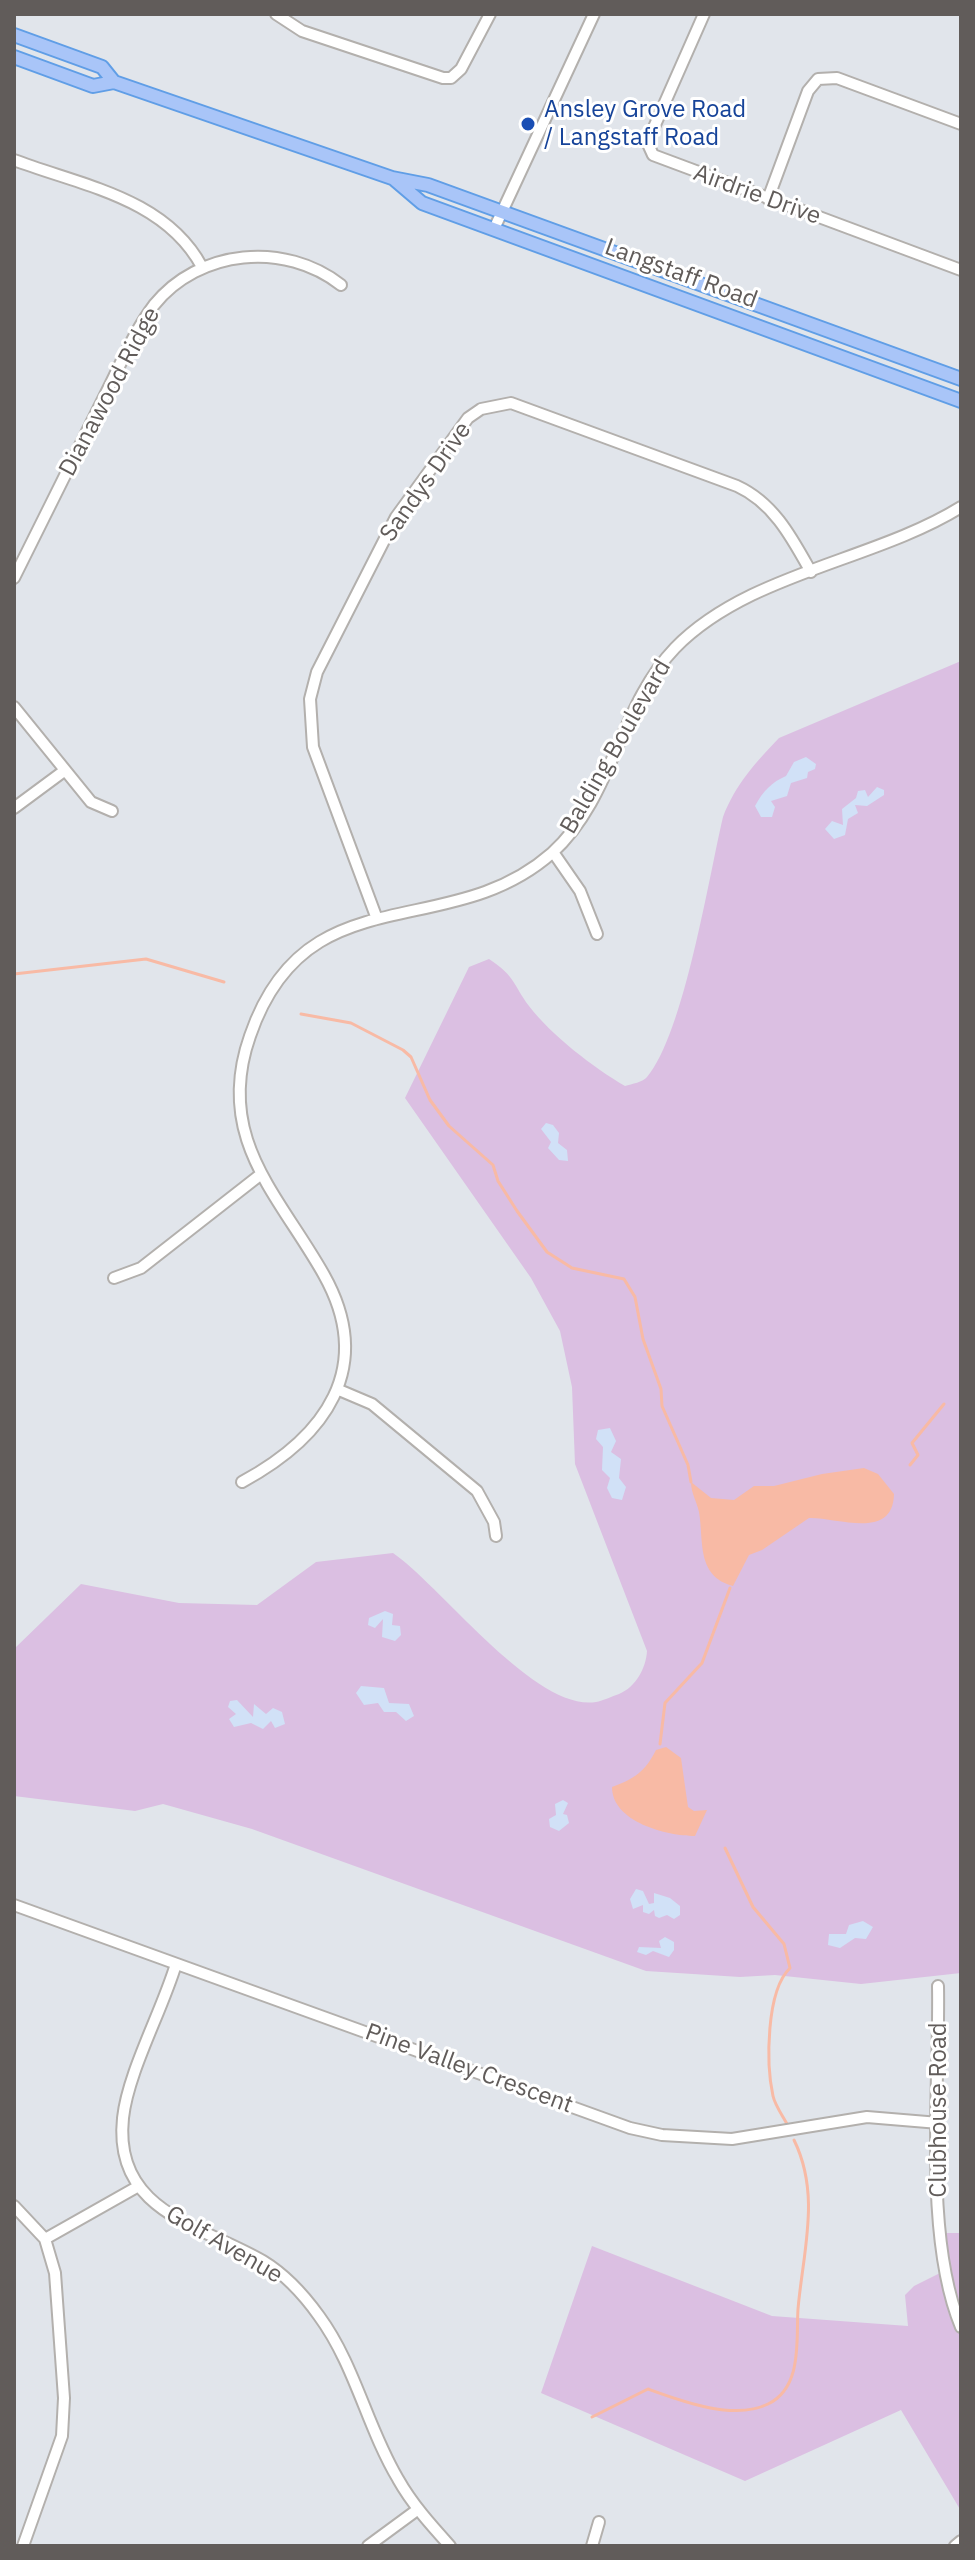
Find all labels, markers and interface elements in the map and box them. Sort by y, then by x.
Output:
place label: Ansley Grove Road / Langstaff Road [544,96,746,152]
marker: Ansley Grove Road / Langstaff Road [519,115,537,133]
street label: Airdrie Drive [689,159,825,231]
street label: Langstaff Road [601,233,761,315]
street label: Dianawood Ridge [53,303,167,481]
street label: Sandys Drive [374,417,478,547]
street label: Balding Boulevard [554,655,678,839]
street label: Pine Valley Crescent [361,2018,577,2120]
street label: Clubhouse Road [925,2022,953,2198]
street label: Golf Avenue [160,2200,288,2290]

